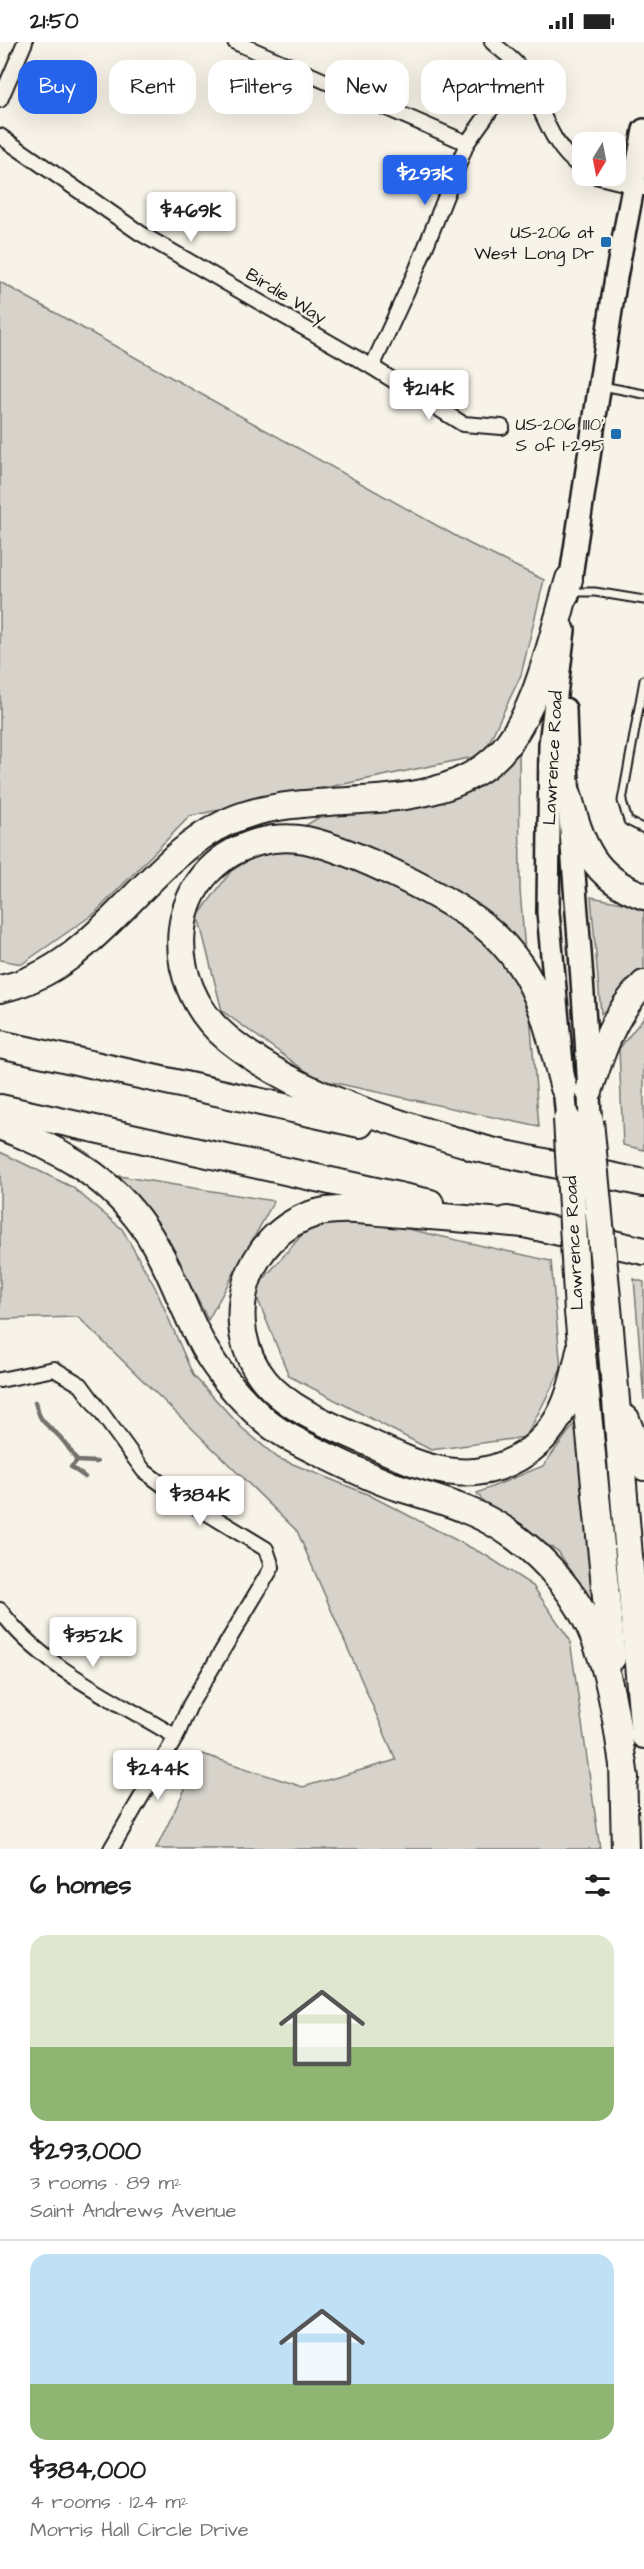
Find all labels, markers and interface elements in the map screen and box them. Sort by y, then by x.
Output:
text: 21:50 [30,6,79,37]
chip: Buy [18,60,97,114]
chip: Rent [109,60,196,114]
chip: Filters [208,60,313,114]
chip: New [325,60,409,114]
chip: Apartment [421,60,566,114]
north arrow [572,132,626,186]
map controls [572,132,626,186]
pin: $293K [383,155,467,206]
text: $293K [397,160,453,188]
pin: $469K [149,192,233,243]
text: $469K [161,197,221,225]
place label: US-206 at West Long Dr [474,220,595,267]
marker: US-206 at West Long Dr [599,235,613,249]
street label: Birdie Way [240,262,331,331]
pin: $214K [387,370,471,421]
text: $214K [404,375,454,403]
place label: US-206 1110' S of I-295 [515,412,604,458]
marker: US-206 1110' S of I-295 [609,427,623,441]
street label: Lawrence Road [537,690,569,826]
street label: Lawrence Road [558,1175,590,1311]
pin: $384K [158,1476,242,1527]
text: $384K [170,1481,230,1509]
pin: $352K [51,1617,135,1668]
text: $352K [63,1622,123,1650]
pin: $244K [116,1750,200,1801]
text: $244K [127,1755,189,1783]
text: 6 homes [30,1867,132,1903]
icon: filters [581,1869,614,1902]
icon: home [268,1974,376,2082]
text: $293,000 [30,2133,141,2169]
text: 3 rooms · 89 m² [30,2169,182,2197]
text: Saint Andrews Avenue [30,2197,236,2225]
icon: home [268,2293,376,2401]
text: $384,000 [30,2452,146,2488]
text: 4 rooms · 124 m² [30,2488,188,2516]
text: Morris Hall Circle Drive [30,2516,249,2544]

